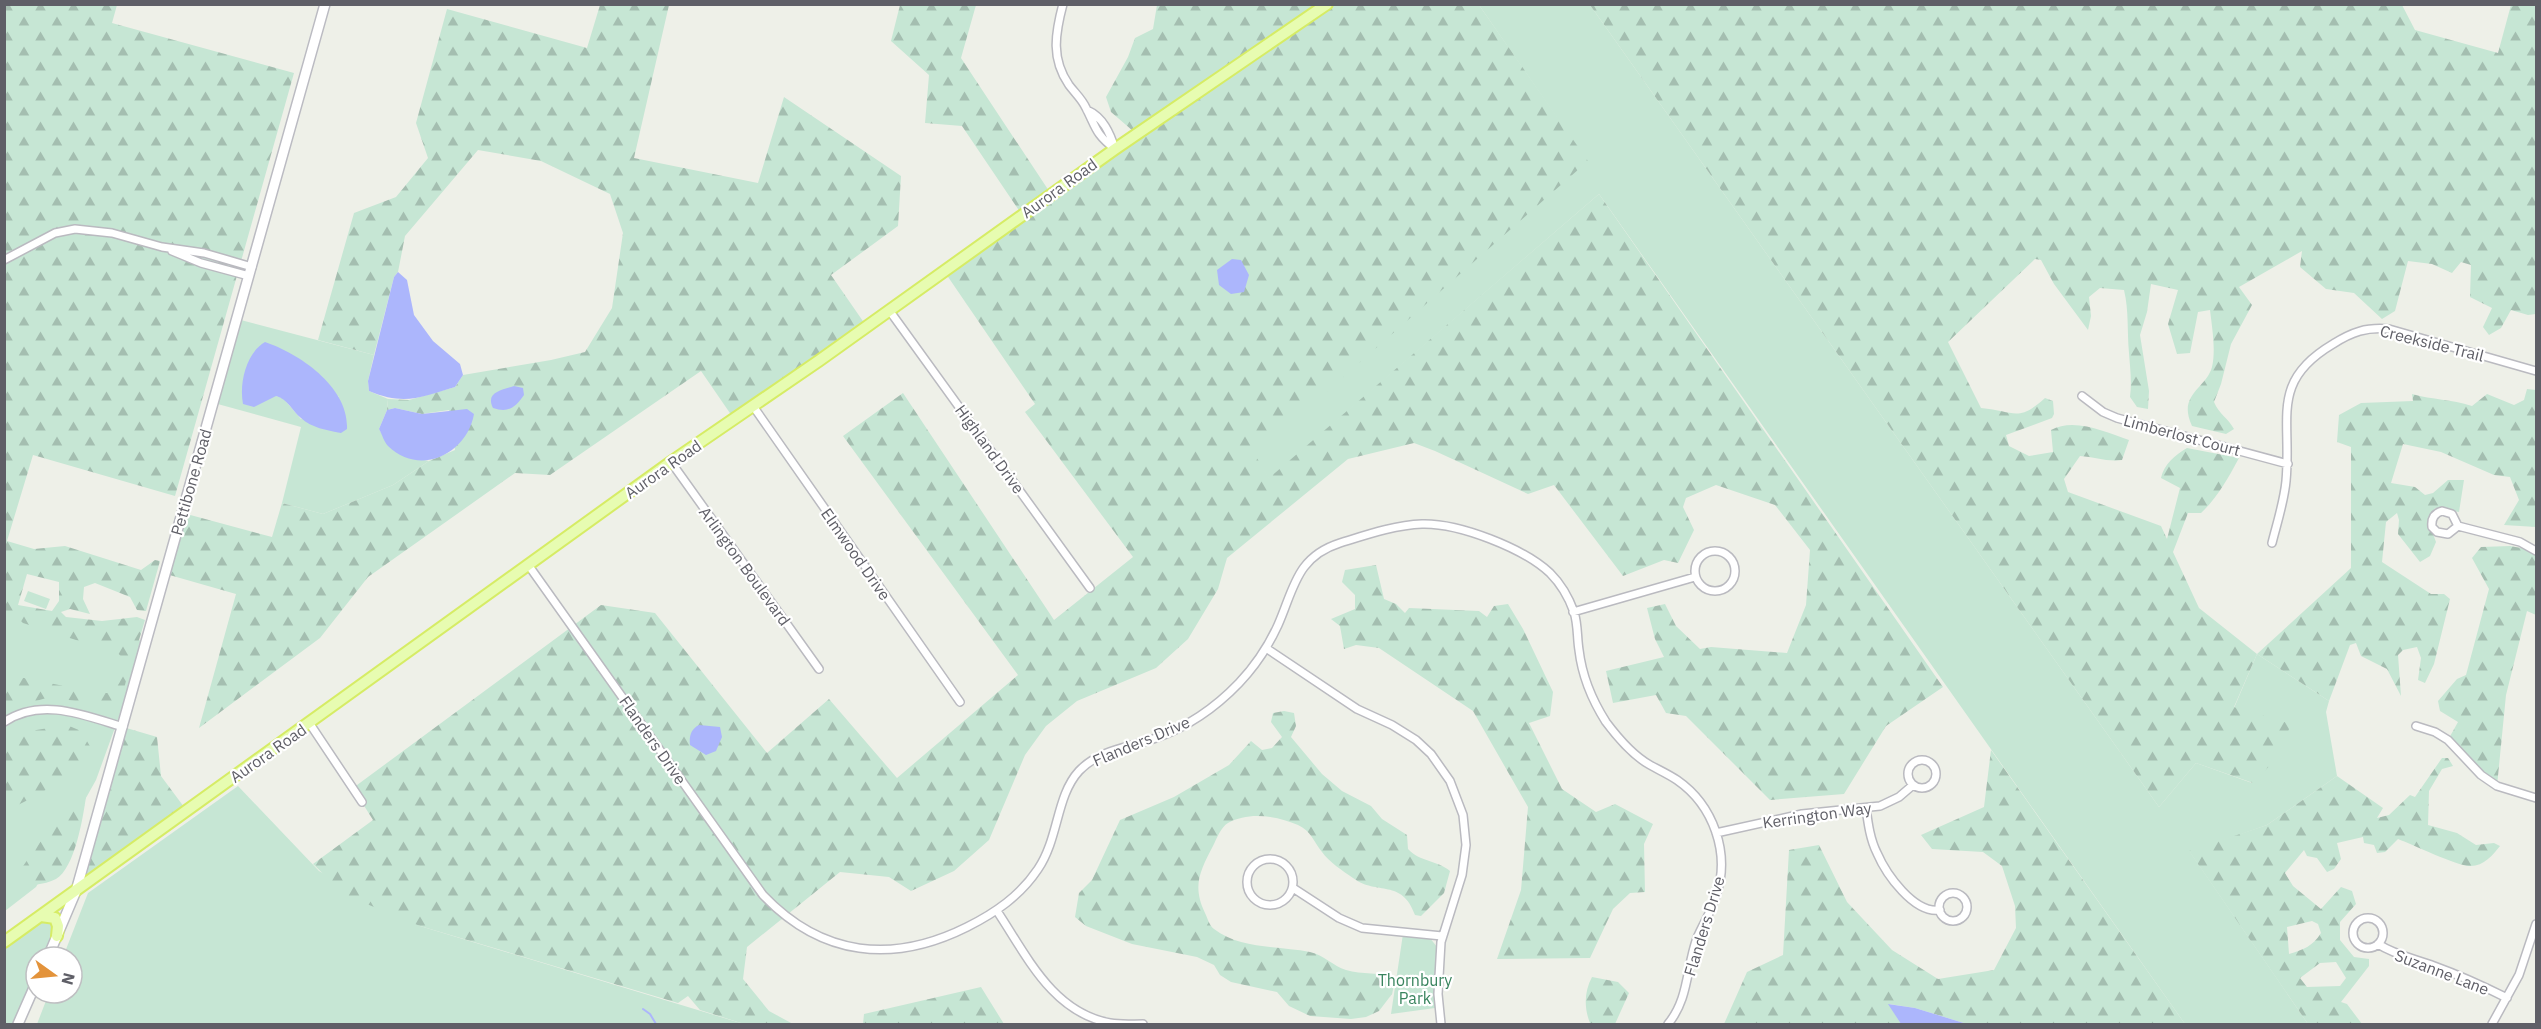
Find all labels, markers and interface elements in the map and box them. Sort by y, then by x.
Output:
street label: Aurora Road [1017,154,1101,222]
street label: Creekside Trail [2378,320,2486,366]
street label: Highland Drive [951,401,1029,498]
street label: Limberlost Court [2122,410,2242,460]
street label: Pettibone Road [166,426,216,538]
street label: Aurora Road [621,435,705,503]
street label: Arlington Boulevard [695,503,795,629]
street label: Elmwood Drive [817,504,895,604]
street label: Flanders Drive [615,692,691,788]
street label: Flanders Drive [1089,711,1193,770]
street label: Aurora Road [226,719,310,787]
street label: Kerrington Way [1761,797,1873,833]
street label: Flanders Drive [1679,873,1729,978]
north arrow [24,945,84,1005]
street label: Suzanne Lane [2392,945,2492,999]
park label: Thornbury Park [1378,970,1452,1008]
text: N [57,971,80,987]

